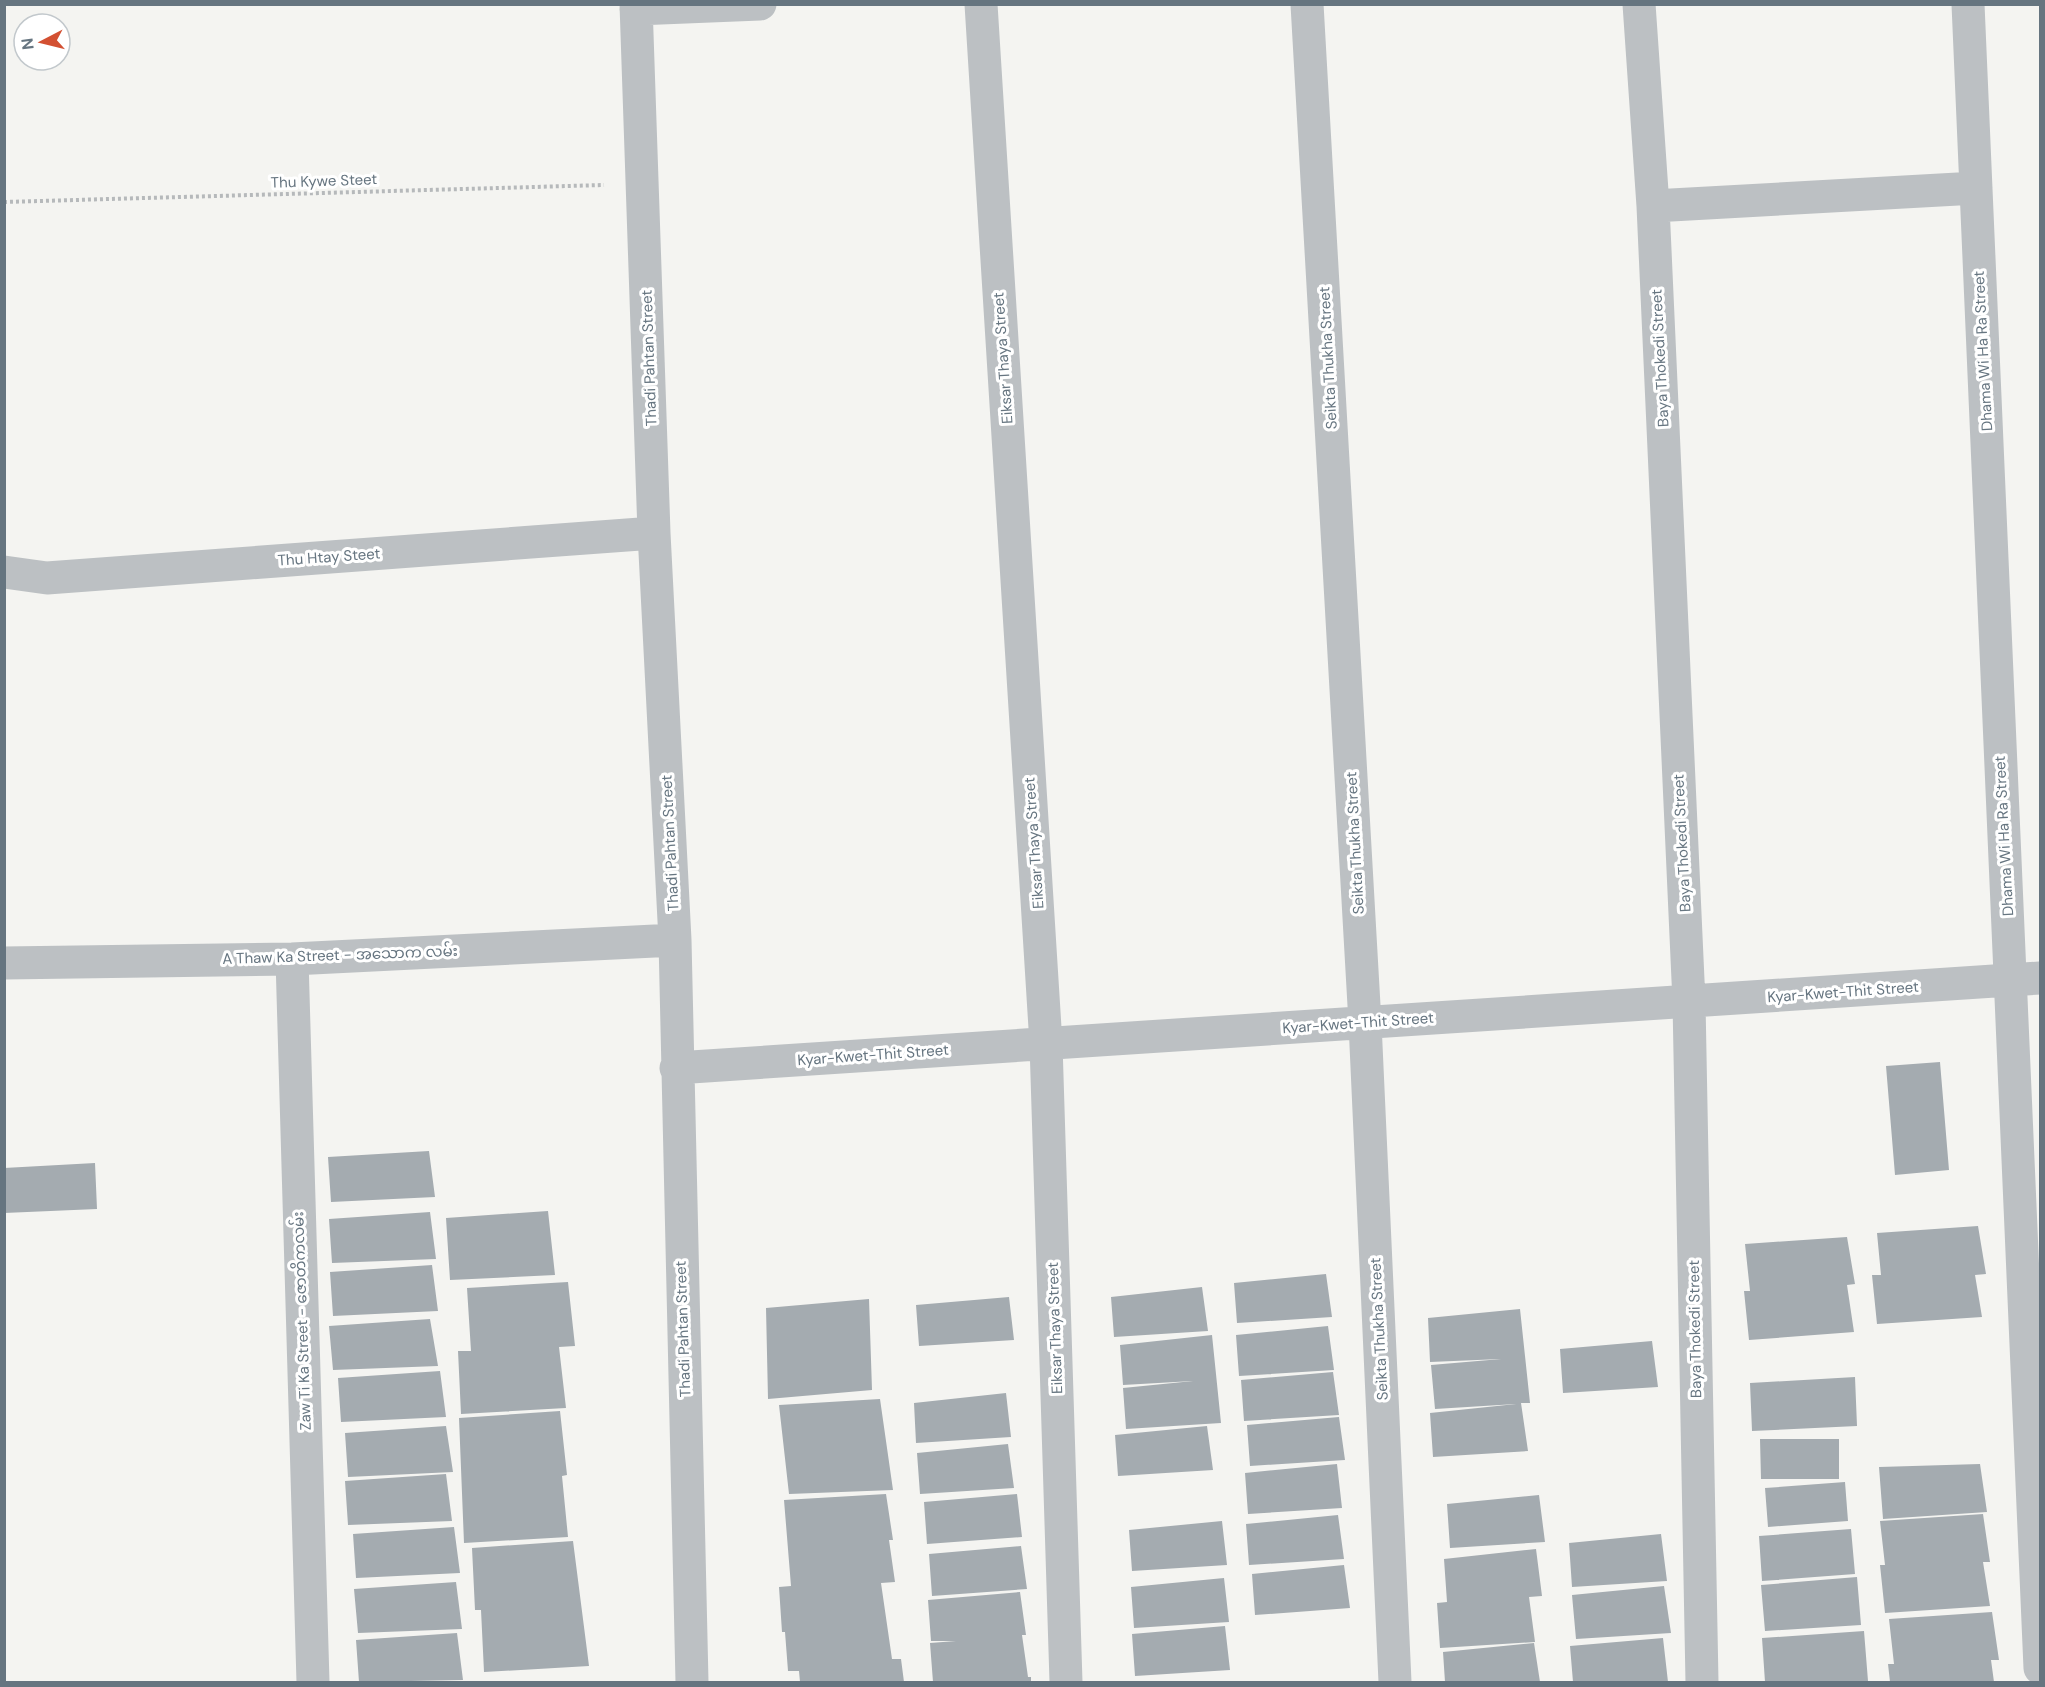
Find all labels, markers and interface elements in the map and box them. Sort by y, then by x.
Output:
north arrow [12,12,72,72]
text: N [16,37,39,51]
street label: Thu Kywe Steet [270,169,378,193]
street label: Dhama Wi Ha Ra Street [1969,270,1997,432]
street label: Seikta Thukha Street [1314,286,1342,430]
street label: Baya Thokedi Street [1646,288,1674,427]
street label: Thadi Pahtan Street [637,289,661,427]
street label: Eiksar Thaya Street [988,291,1018,425]
street label: Thu Htay Steet [277,543,381,571]
street label: Dhama Wi Ha Ra Street [1990,755,2018,917]
street label: Seikta Thukha Street [1341,771,1369,915]
street label: Baya Thokedi Street [1668,773,1696,912]
street label: Thadi Pahtan Street [656,774,684,912]
street label: Eiksar Thaya Street [1019,776,1049,910]
street label: A Thaw Ka Street - အသောက လမ်း [222,941,458,969]
street label: Kyar-Kwet-Thit Street [1767,977,1919,1007]
street label: Kyar-Kwet-Thit Street [1282,1008,1434,1038]
street label: Kyar-Kwet-Thit Street [797,1040,949,1070]
street label: Zaw Ti Ka Street - ဇောတိကလမ်း [288,1211,316,1431]
street label: Seikta Thukha Street [1365,1257,1393,1401]
street label: Thadi Pahtan Street [671,1260,695,1398]
street label: Baya Thokedi Street [1684,1260,1706,1398]
street label: Eiksar Thaya Street [1043,1262,1067,1394]

